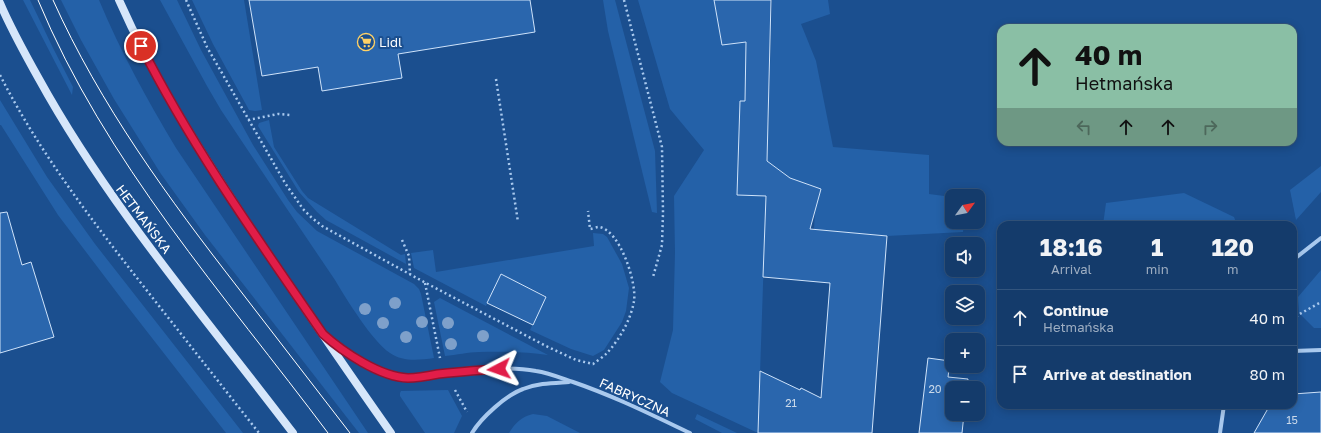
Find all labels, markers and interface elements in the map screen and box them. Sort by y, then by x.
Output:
pin [124,29,158,63]
supermarket icon: Lidl [356,32,376,52]
place label: Lidl [379,34,402,50]
icon: arrive [130,35,152,57]
text: 40 m [1075,38,1142,71]
icon: ahead [1009,40,1061,92]
text: Hetmańska [1075,72,1173,94]
icon: left [1073,116,1095,138]
icon: ahead [1115,116,1137,138]
icon: ahead [1157,116,1179,138]
icon: right [1199,116,1221,138]
street label: HETMAŃSKA [113,181,175,257]
north arrow [945,189,985,229]
map controls [945,189,985,421]
text: 18:16 [1040,232,1103,261]
text: 1 [1151,232,1163,261]
text: 120 [1212,232,1254,261]
button: sound [945,237,985,277]
text: Arrival [1051,261,1092,277]
text: min [1146,261,1169,277]
text: m [1227,261,1239,277]
button: layers [945,285,985,325]
text: Continue [1043,301,1109,319]
icon: ahead [1009,307,1031,329]
text: 40 m [1250,309,1285,327]
text: Hetmańska [1043,319,1114,335]
button: + [945,333,985,373]
position arrow [478,348,520,390]
icon: arrive [1009,363,1031,385]
text: Arrive at destination [1043,365,1192,383]
text: 80 m [1250,365,1285,383]
street label: FABRYCZNA [597,374,673,420]
button: − [945,381,985,421]
house number: 20 [928,382,942,395]
house number: 21 [785,396,797,409]
house number: 15 [1286,413,1298,426]

